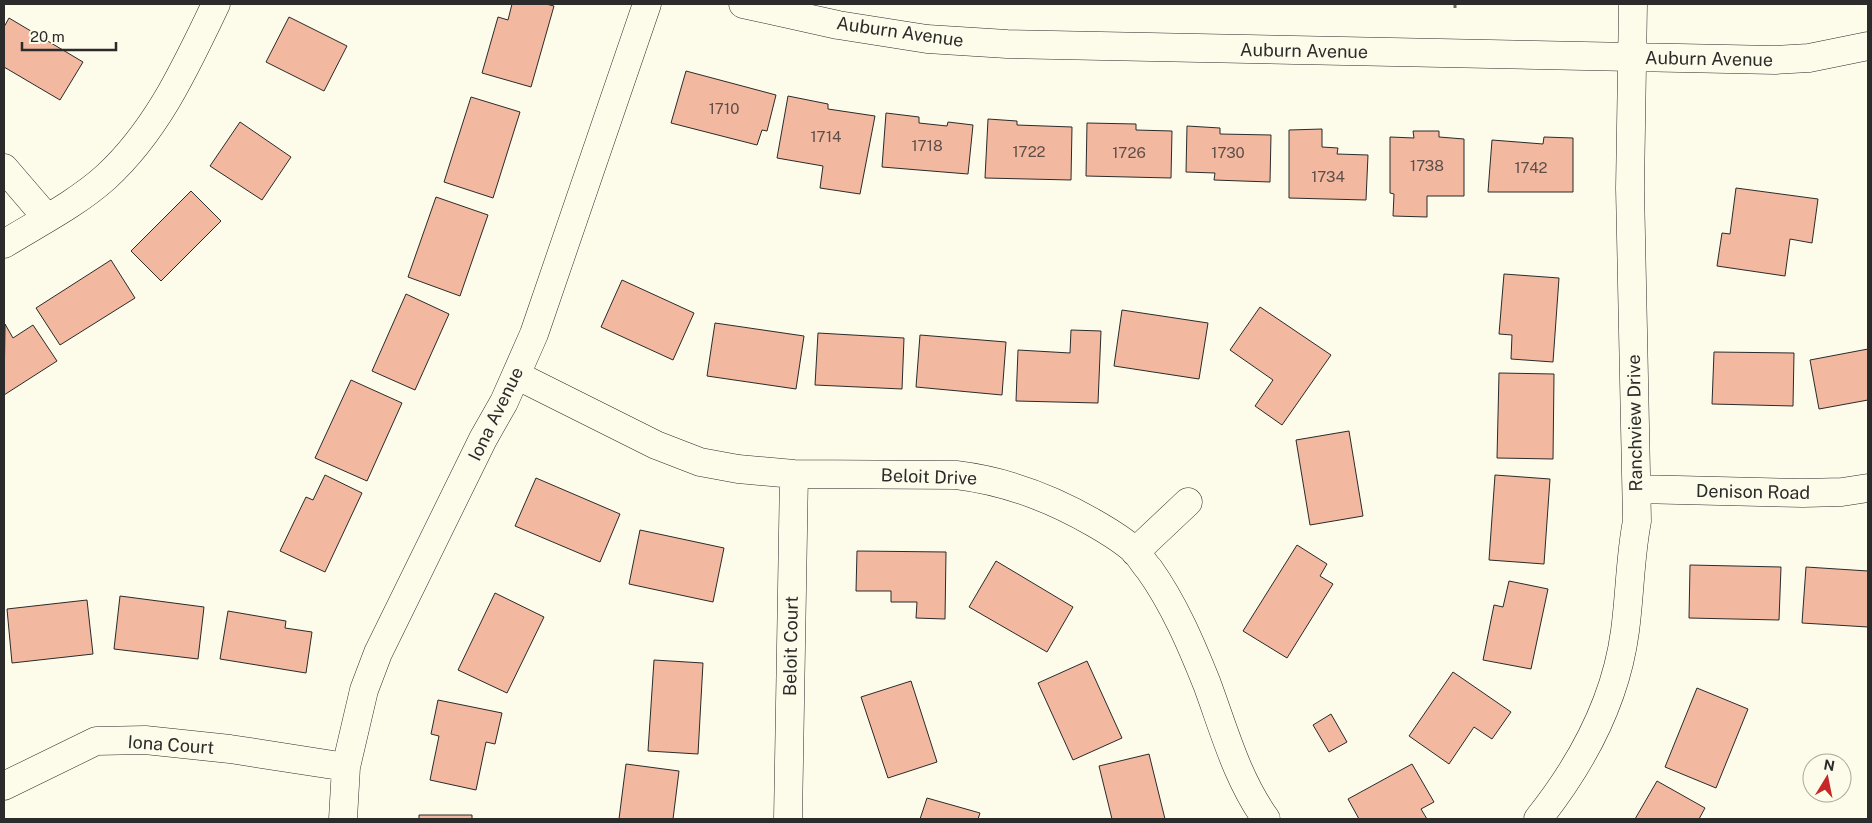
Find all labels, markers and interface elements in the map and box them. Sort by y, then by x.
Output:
street label: Auburn Avenue [835,12,965,51]
scale bar [22,20,116,52]
text: 20 m [30,28,65,45]
street label: Auburn Avenue [1240,39,1368,62]
street label: Auburn Avenue [1645,47,1773,70]
house number: 1710 [709,100,739,117]
house number: 1714 [811,128,841,145]
house number: 1718 [911,137,943,154]
house number: 1722 [1012,143,1046,160]
house number: 1726 [1112,144,1146,161]
house number: 1730 [1211,144,1245,161]
house number: 1738 [1410,157,1444,174]
house number: 1742 [1514,159,1548,176]
house number: 1734 [1311,168,1345,185]
street label: Ranchview Drive [1623,354,1646,492]
street label: Iona Avenue [464,363,527,464]
street label: Beloit Drive [880,464,978,489]
street label: Denison Road [1696,480,1810,503]
street label: Beloit Court [779,596,802,696]
street label: Iona Court [127,731,215,758]
north arrow [1802,753,1852,803]
text: N [1822,756,1836,774]

